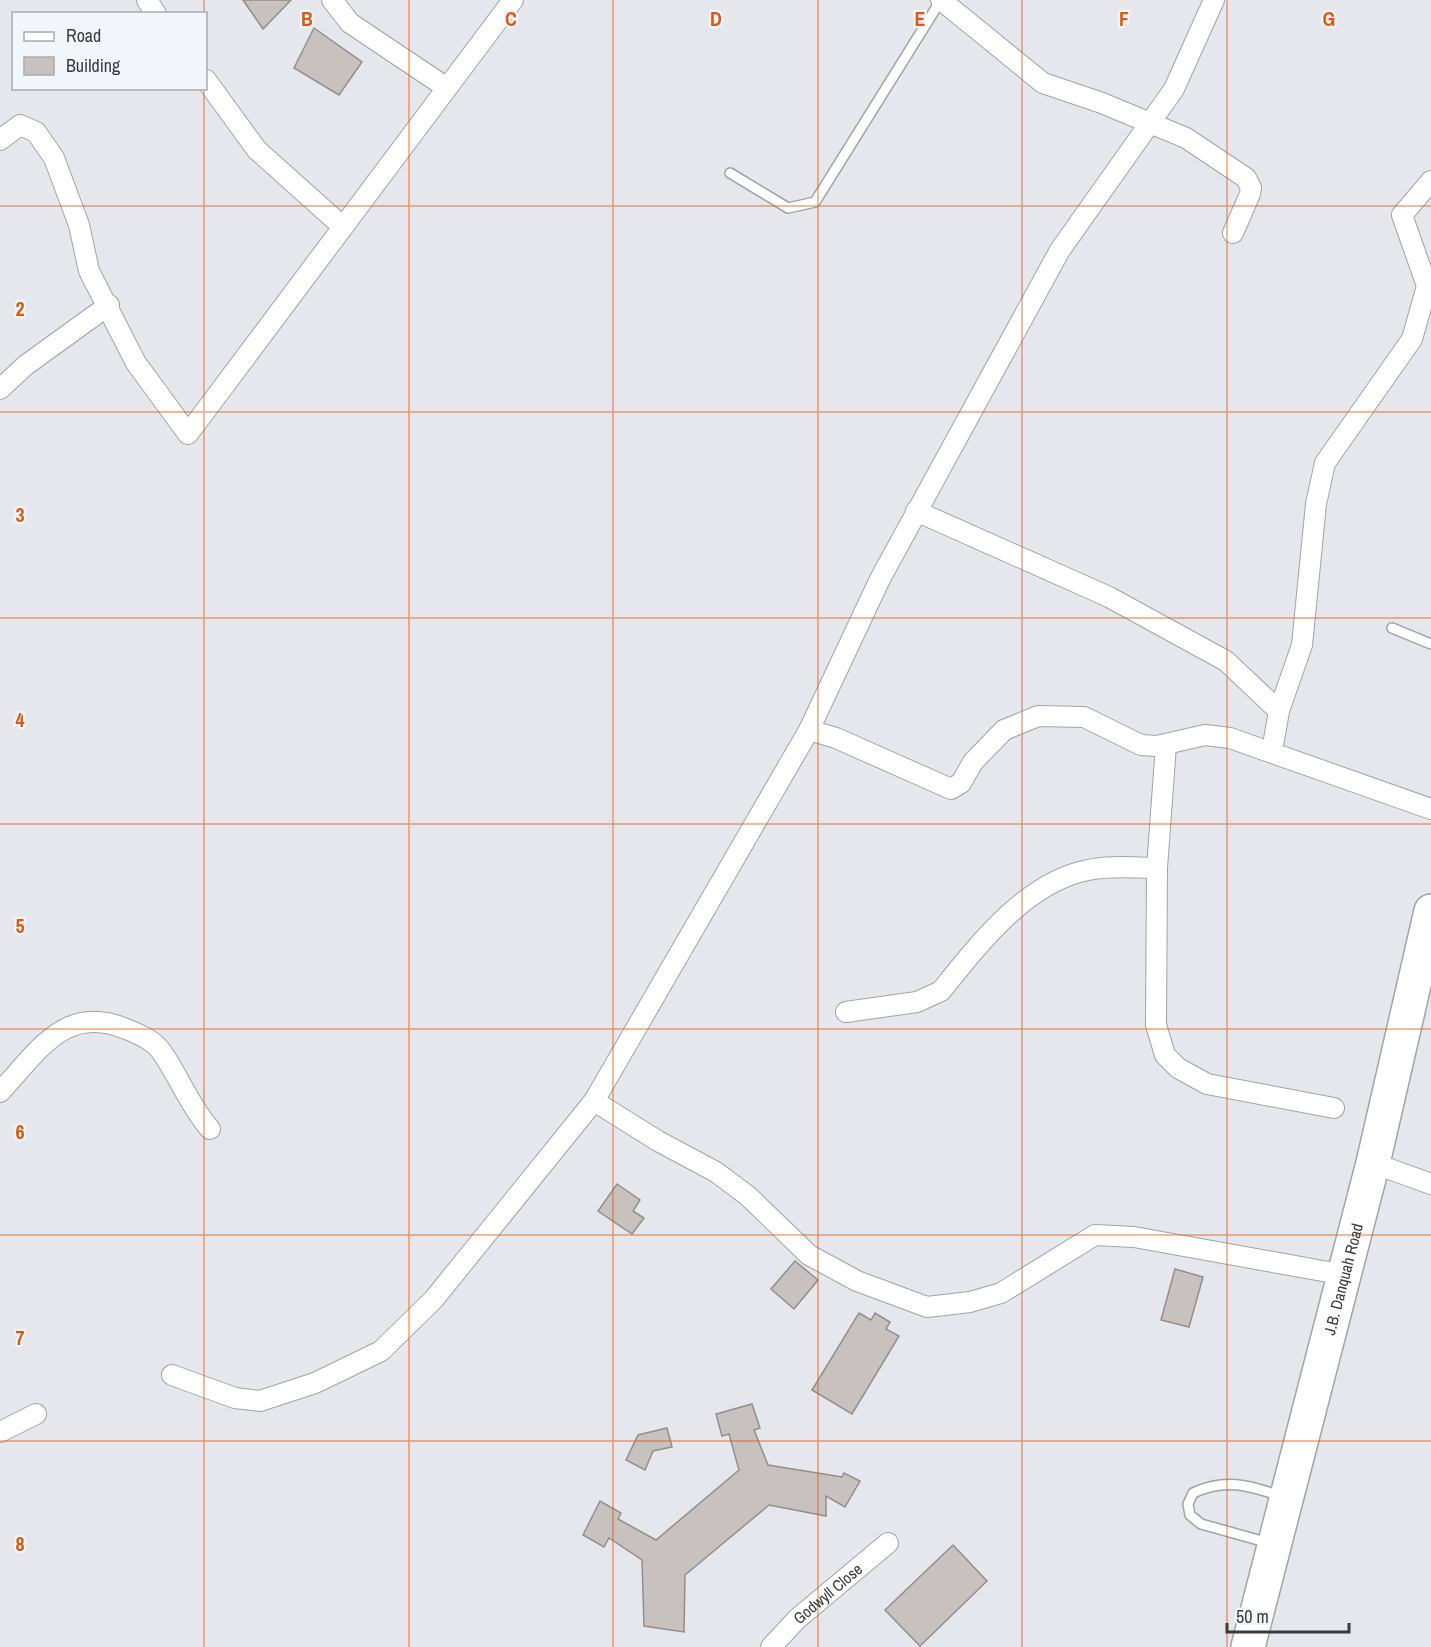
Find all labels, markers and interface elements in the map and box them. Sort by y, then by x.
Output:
text: B [301,5,313,32]
text: C [505,5,517,32]
text: D [710,5,722,32]
text: E [915,5,926,32]
text: F [1119,5,1129,32]
text: G [1323,5,1335,32]
legend [12,12,207,90]
text: Road [66,23,101,48]
text: Building [66,53,121,78]
text: 2 [15,295,25,322]
text: 3 [15,501,25,528]
text: 4 [15,706,25,733]
text: 5 [15,912,25,939]
text: 6 [15,1118,25,1145]
street label: J.B. Danquah Road [1318,1221,1368,1337]
text: 7 [15,1324,25,1351]
text: 8 [15,1530,25,1557]
street label: Godwyll Close [788,1558,867,1629]
scale bar [1227,1596,1348,1634]
text: 50 m [1236,1604,1269,1629]

